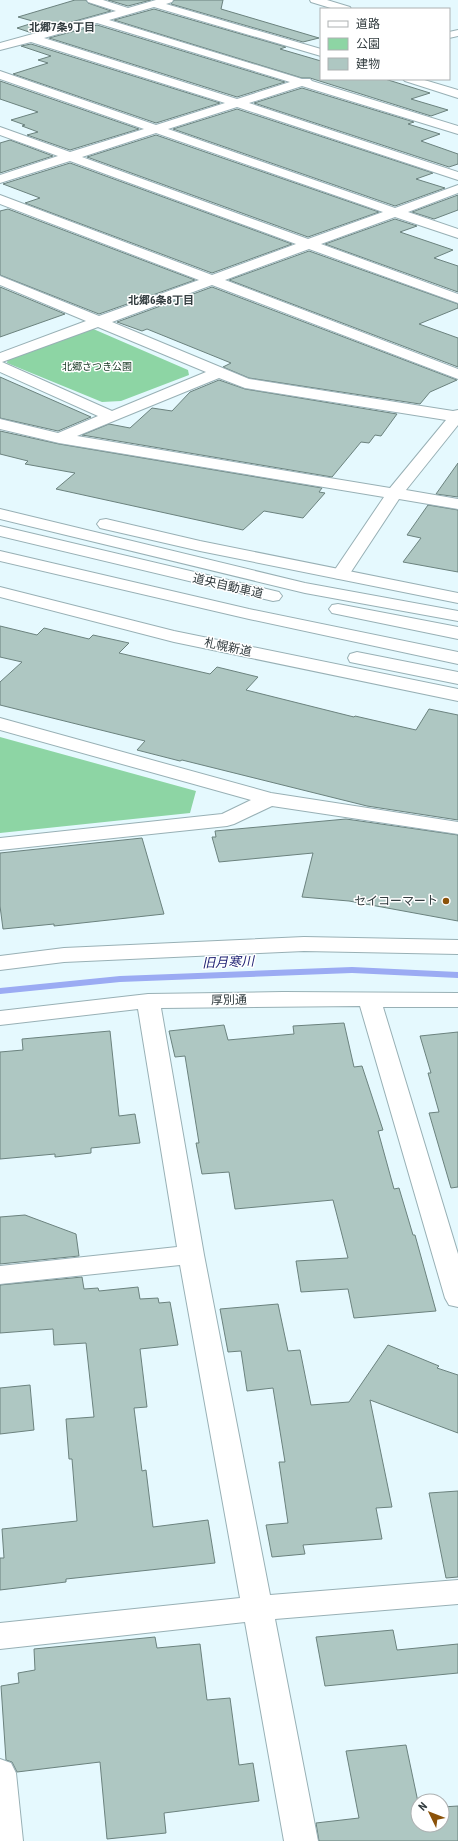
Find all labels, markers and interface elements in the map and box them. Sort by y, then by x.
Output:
legend [320,8,450,80]
text: 道路 [356,17,380,31]
district label: 北郷7条9丁目 [29,21,95,34]
text: 公園 [356,37,380,51]
text: 建物 [356,57,380,71]
district label: 北郷6条8丁目 [128,294,194,307]
park label: 北郷さつき公園 [62,361,132,372]
street label: 道央自動車道 [191,571,265,601]
street label: 札幌新道 [203,635,253,659]
place label: セイコーマート [354,894,438,908]
marker: セイコーマート [441,896,451,906]
water label: 旧月寒川 [202,954,256,970]
street label: 厚別通 [211,993,247,1007]
north arrow [410,1793,450,1833]
text: N [416,1799,430,1813]

